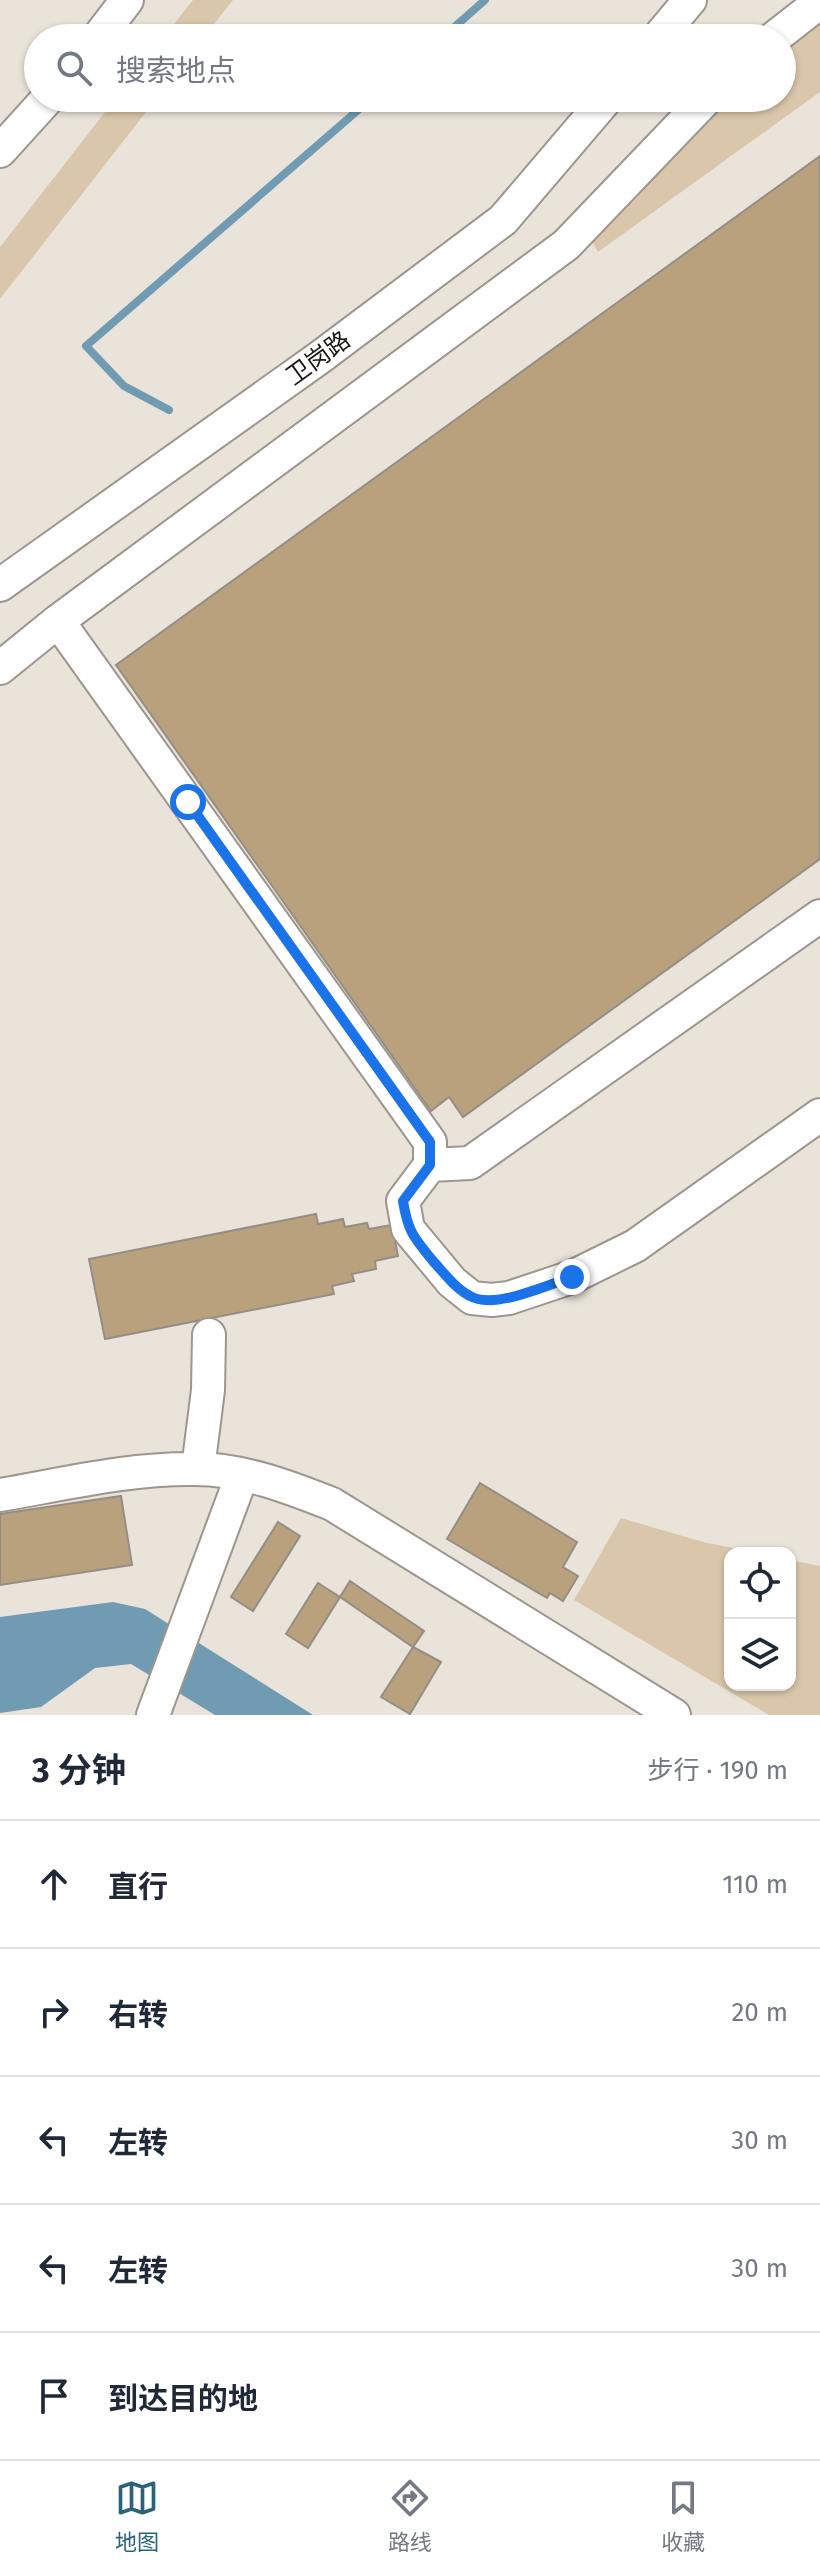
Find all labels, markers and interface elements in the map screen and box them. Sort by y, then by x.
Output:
search box [24,24,796,112]
icon: search [52,46,96,90]
text: 搜索地点 [116,53,236,89]
street label: 卫岗路 [281,326,355,390]
route start [170,784,206,820]
route end [554,1259,590,1295]
map controls [724,1547,796,1691]
button: locate [724,1547,796,1619]
button: layers [724,1619,796,1691]
text: 3 分钟 [32,1750,126,1791]
text: 步行 · 190 m [647,1755,788,1786]
icon: ahead [32,1862,76,1906]
text: 直行 [108,1869,168,1905]
text: 110 m [722,1869,788,1900]
icon: right [32,1990,76,2034]
text: 右转 [108,1997,168,2033]
text: 20 m [731,1997,788,2028]
icon: left [32,2118,76,2162]
text: 左转 [108,2125,168,2161]
text: 30 m [731,2125,788,2156]
icon: left [32,2246,76,2290]
text: 左转 [108,2253,168,2289]
text: 30 m [731,2253,788,2284]
icon: arrive [32,2374,76,2418]
text: 到达目的地 [108,2381,258,2417]
tab: 地图 [115,2476,159,2556]
tab: 路线 [388,2476,432,2556]
tab: 收藏 [661,2476,705,2556]

